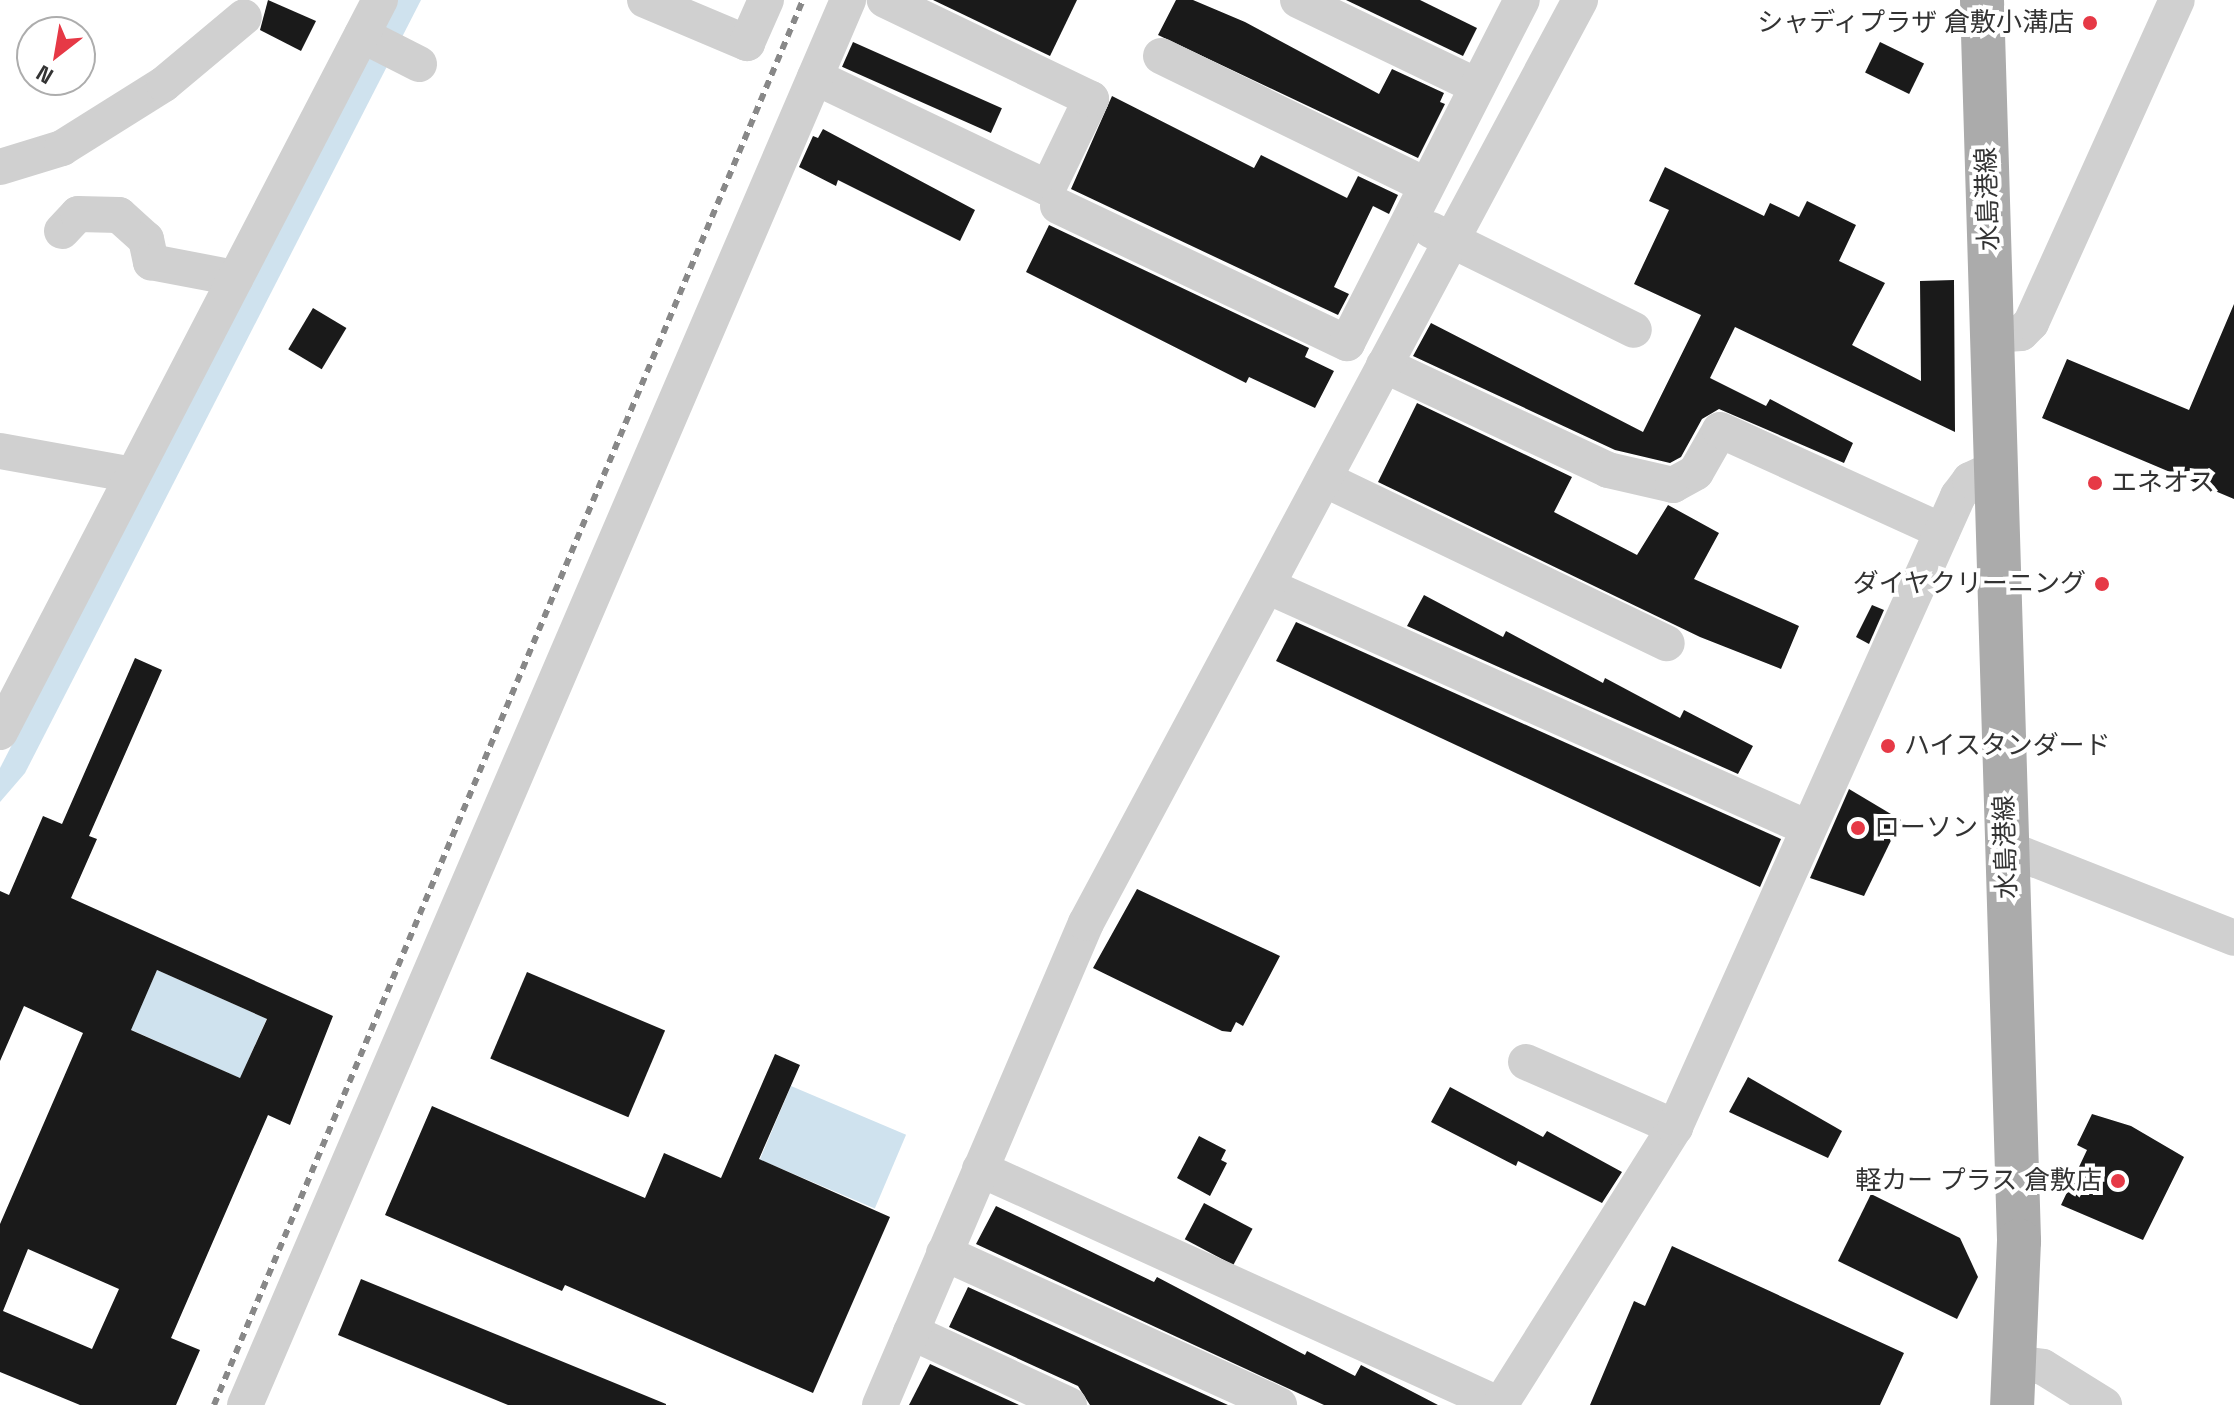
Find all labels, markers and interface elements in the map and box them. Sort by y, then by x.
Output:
place label: シャディプラザ 倉敷小溝店 [1755,7,2074,39]
marker: シャディプラザ 倉敷小溝店 [2081,14,2099,32]
north arrow [16,16,96,96]
text: N [31,59,58,91]
street label: 水島港線 [1971,146,2005,252]
place label: エネオス [2111,467,2215,499]
marker: エネオス [2086,474,2104,492]
place label: ダイヤクリーニング [1852,568,2086,600]
marker: ダイヤクリーニング [2093,575,2111,593]
place label: ハイスタンダード [1904,730,2112,762]
marker: ハイスタンダード [1879,737,1897,755]
street label: 水島港線 [1989,794,2023,900]
place label: ローソン [1874,812,1978,844]
marker: ローソン [1849,819,1867,837]
place label: 軽カー プラス 倉敷店 [1855,1165,2102,1197]
marker: 軽カー プラス 倉敷店 [2109,1172,2127,1190]

